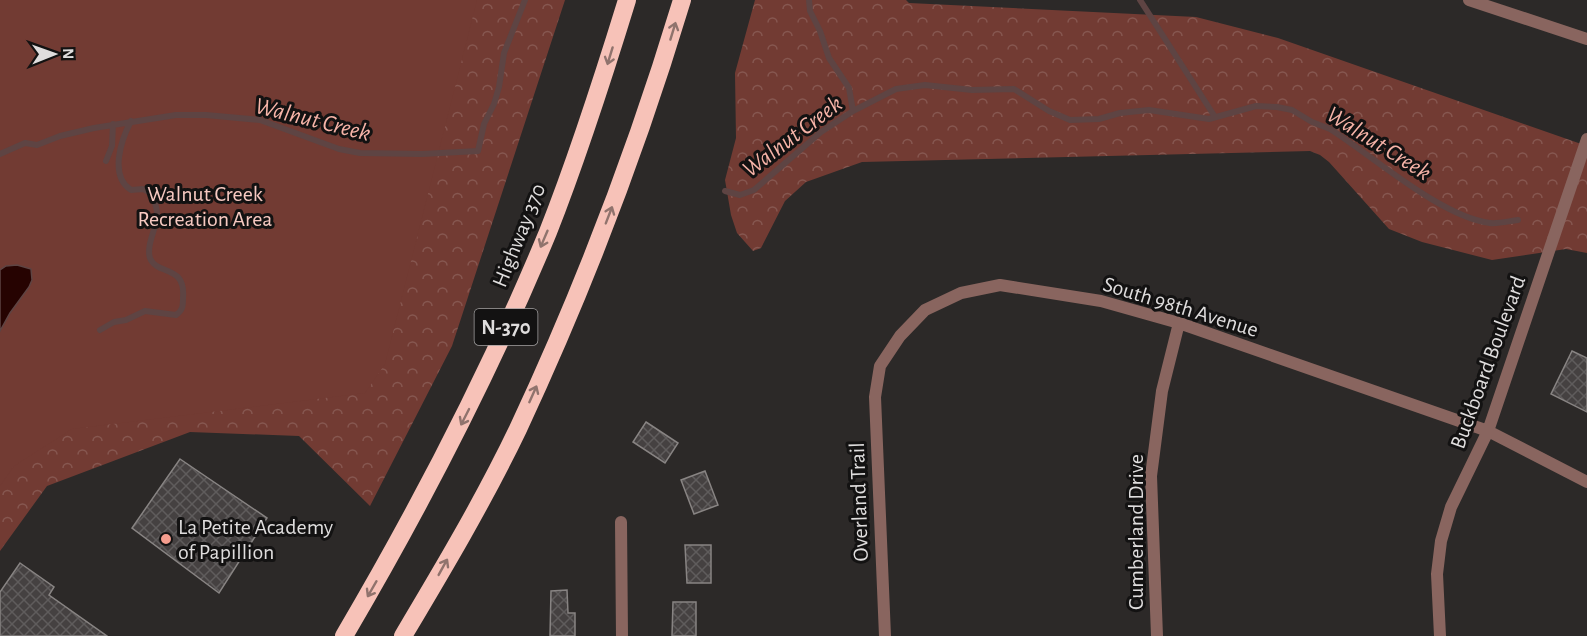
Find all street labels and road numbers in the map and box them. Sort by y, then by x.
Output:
street label: Highway 370 [488,181,550,290]
street label: South 98th Avenue [1100,273,1261,341]
street label: Buckboard Boulevard [1446,273,1529,452]
road number: N-370 [474,309,538,345]
street label: Overland Trail [846,442,872,562]
street label: Cumberland Drive [1125,454,1147,610]

